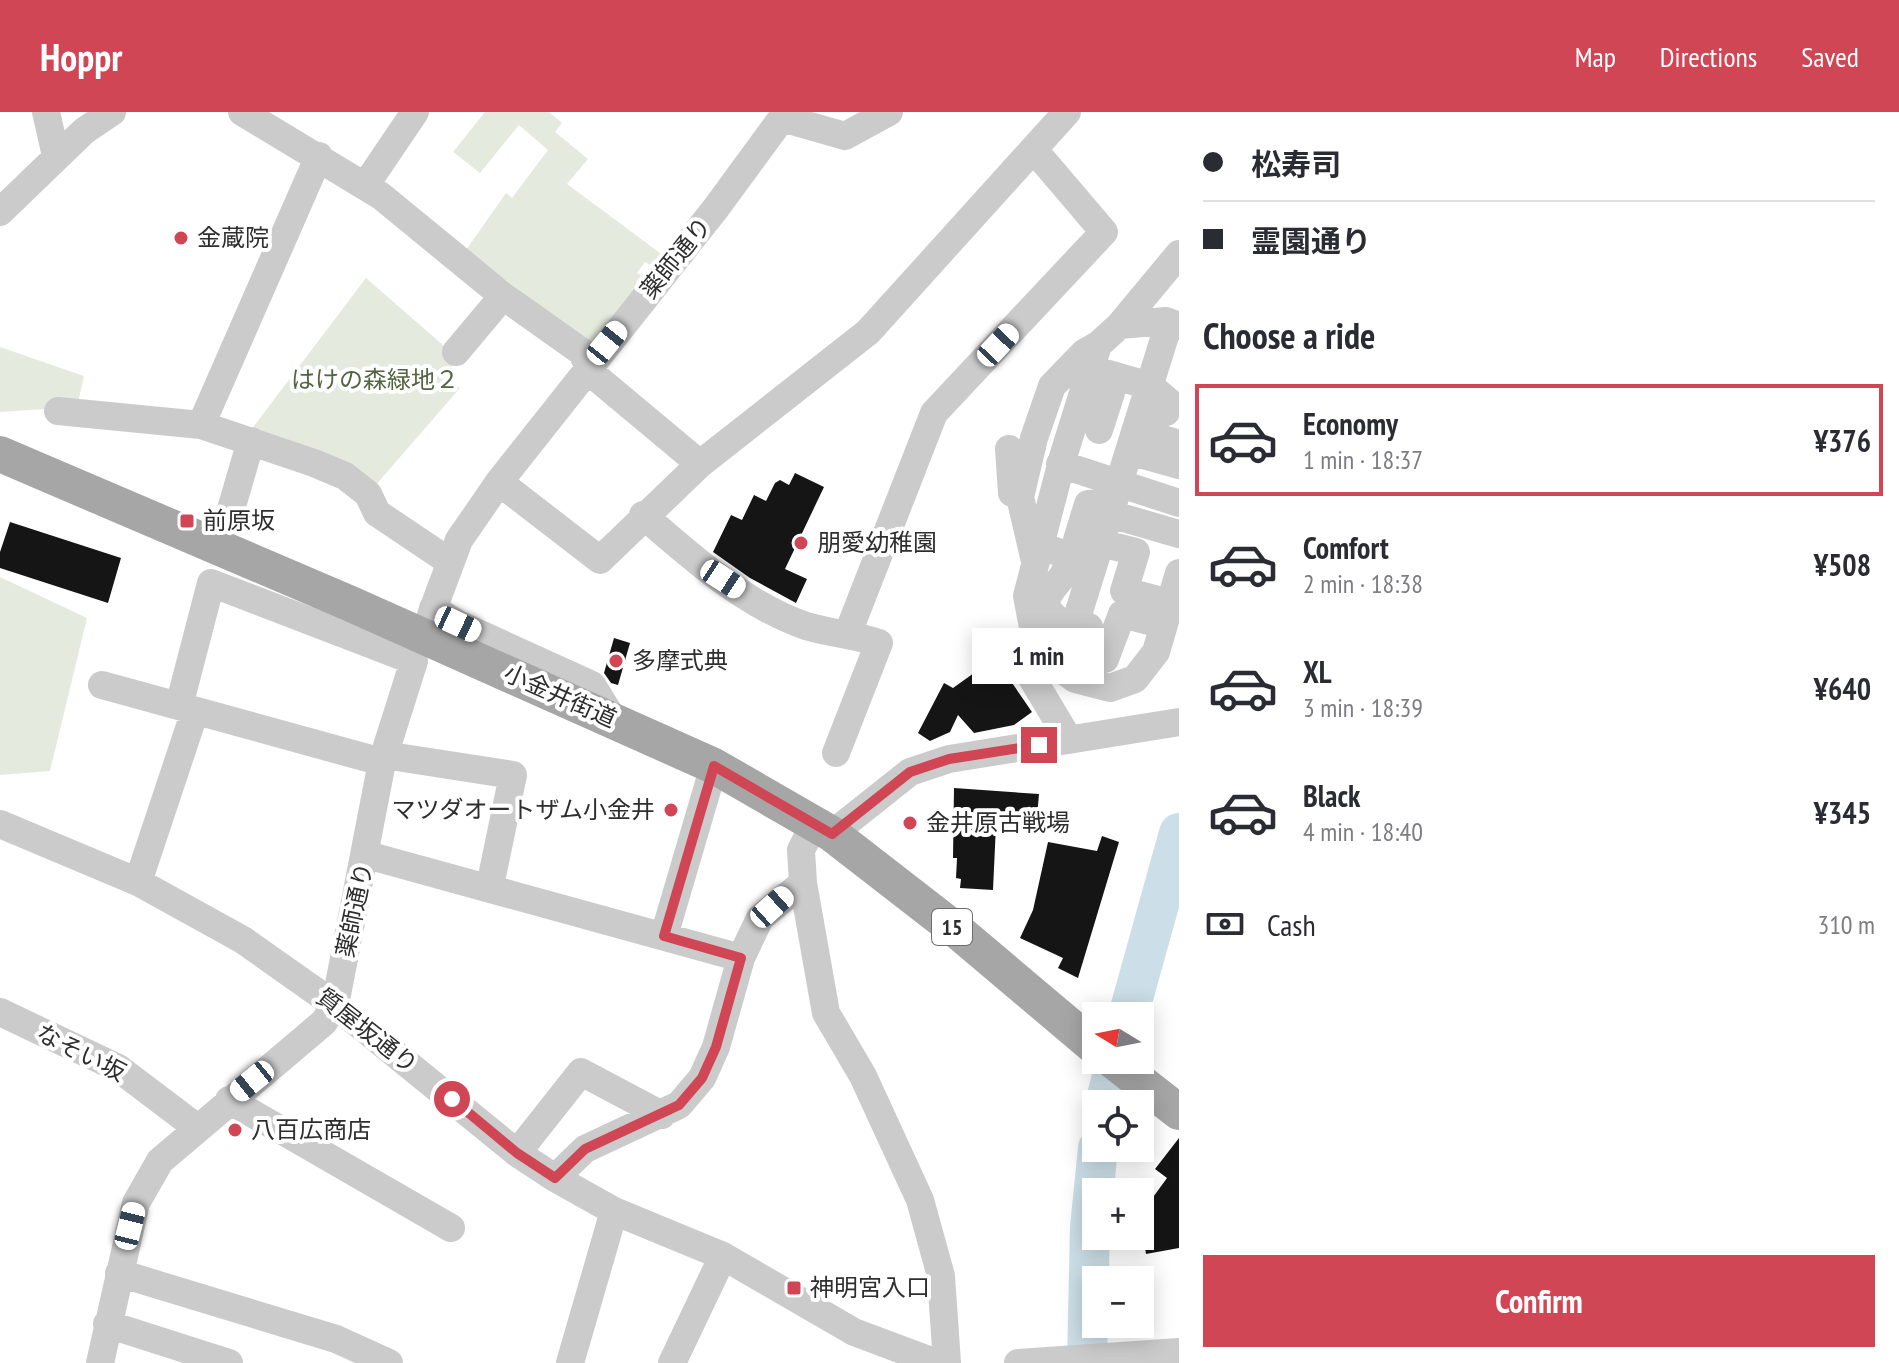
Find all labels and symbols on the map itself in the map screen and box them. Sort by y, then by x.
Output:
street label: 薬師通り [633,211,718,305]
place label: 金蔵院 [197,222,269,253]
marker: 金蔵院 [172,229,190,247]
car [583,317,631,369]
car [973,319,1023,371]
park label: はけの森緑地２ [291,364,459,395]
place label: 前原坂 [203,505,275,536]
marker: 前原坂 [178,512,196,530]
place label: 朋愛幼稚園 [817,527,937,558]
marker: 朋愛幼稚園 [792,534,810,552]
car [696,556,750,602]
car [431,603,485,645]
callout: 1 min [973,629,1105,685]
place label: 多摩式典 [632,645,728,676]
marker: 多摩式典 [607,652,625,670]
street label: 小金井街道 [499,657,621,734]
route end [1021,727,1057,763]
place label: マツダオートザム小金井 [391,794,655,825]
marker: マツダオートザム小金井 [662,801,680,819]
place label: 金井原古戦場 [926,807,1070,838]
marker: 金井原古戦場 [901,814,919,832]
street label: 薬師通り [329,860,380,960]
car [746,882,798,932]
road number: 15 [932,909,972,945]
street label: 質屋坂通り [310,981,424,1080]
north arrow [1082,1002,1154,1074]
street label: なそい坂 [31,1017,131,1088]
car [226,1057,278,1105]
route start [434,1081,470,1117]
place label: 八百広商店 [251,1114,371,1145]
marker: 八百広商店 [226,1121,244,1139]
car [113,1200,147,1252]
place label: 神明宮入口 [810,1272,930,1303]
marker: 神明宮入口 [785,1279,803,1297]

